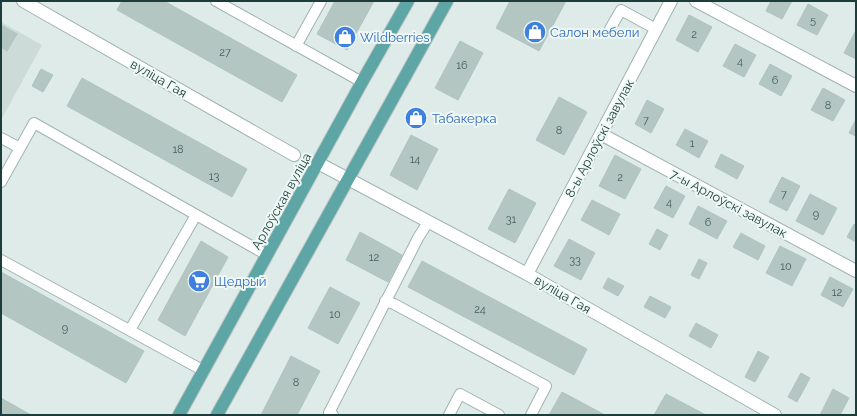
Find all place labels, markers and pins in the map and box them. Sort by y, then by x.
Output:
shop icon: Салон мебели [522,19,548,45]
shop icon: Wildberries [332,24,358,50]
place label: Салон мебели [550,25,639,40]
place label: Wildberries [360,30,430,45]
shop icon: Табакерка [403,105,429,131]
place label: Табакерка [432,111,497,126]
supermarket icon: Щедрый [186,268,212,294]
place label: Щедрый [214,274,267,289]

